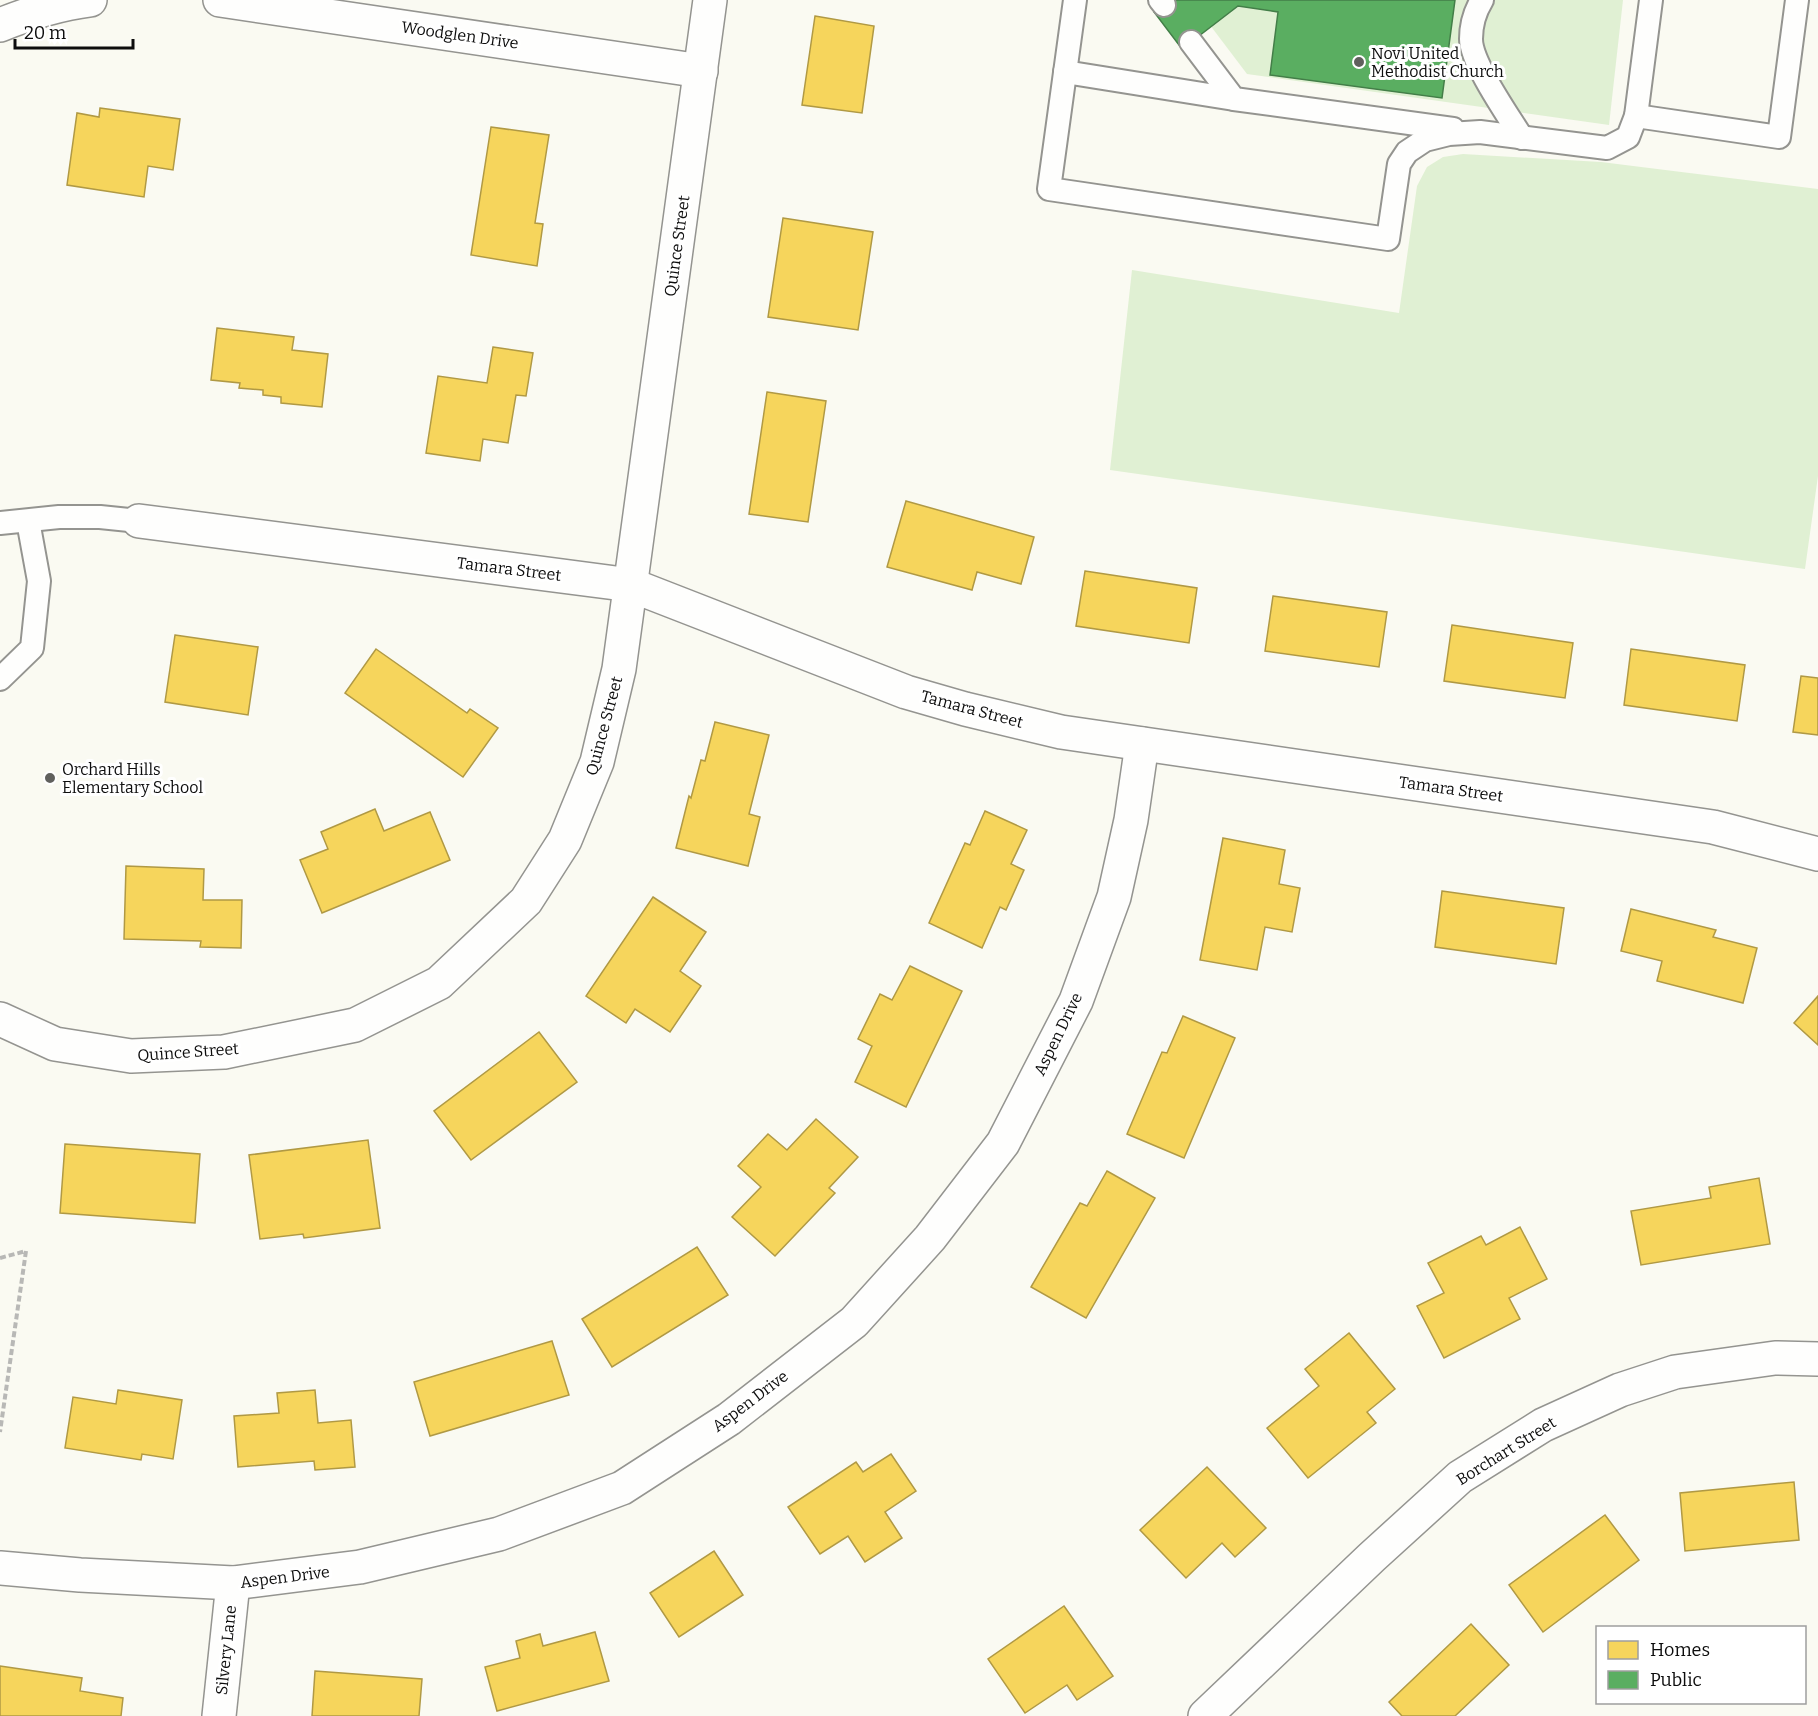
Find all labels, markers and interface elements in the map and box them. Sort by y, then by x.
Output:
scale bar [15,12,134,50]
street label: Woodglen Drive [400,17,520,53]
text: 20 m [24,22,66,44]
place label: Novi United Methodist Church [1371,44,1504,81]
marker: Novi United Methodist Church [1352,55,1366,69]
street label: Quince Street [661,194,694,298]
street label: Tamara Street [456,553,562,585]
street label: Quince Street [582,674,626,778]
street label: Tamara Street [919,686,1025,732]
place label: Orchard Hills Elementary School [62,760,203,797]
marker: Orchard Hills Elementary School [43,771,57,785]
street label: Tamara Street [1398,772,1504,806]
street label: Aspen Drive [1030,989,1086,1079]
street label: Quince Street [137,1039,240,1065]
street label: Aspen Drive [708,1366,792,1436]
street label: Borchart Street [1453,1413,1559,1489]
street label: Aspen Drive [239,1562,331,1592]
street label: Silvery Lane [212,1604,240,1696]
legend [1596,1626,1806,1704]
text: Homes [1650,1639,1710,1661]
text: Public [1650,1669,1702,1691]

